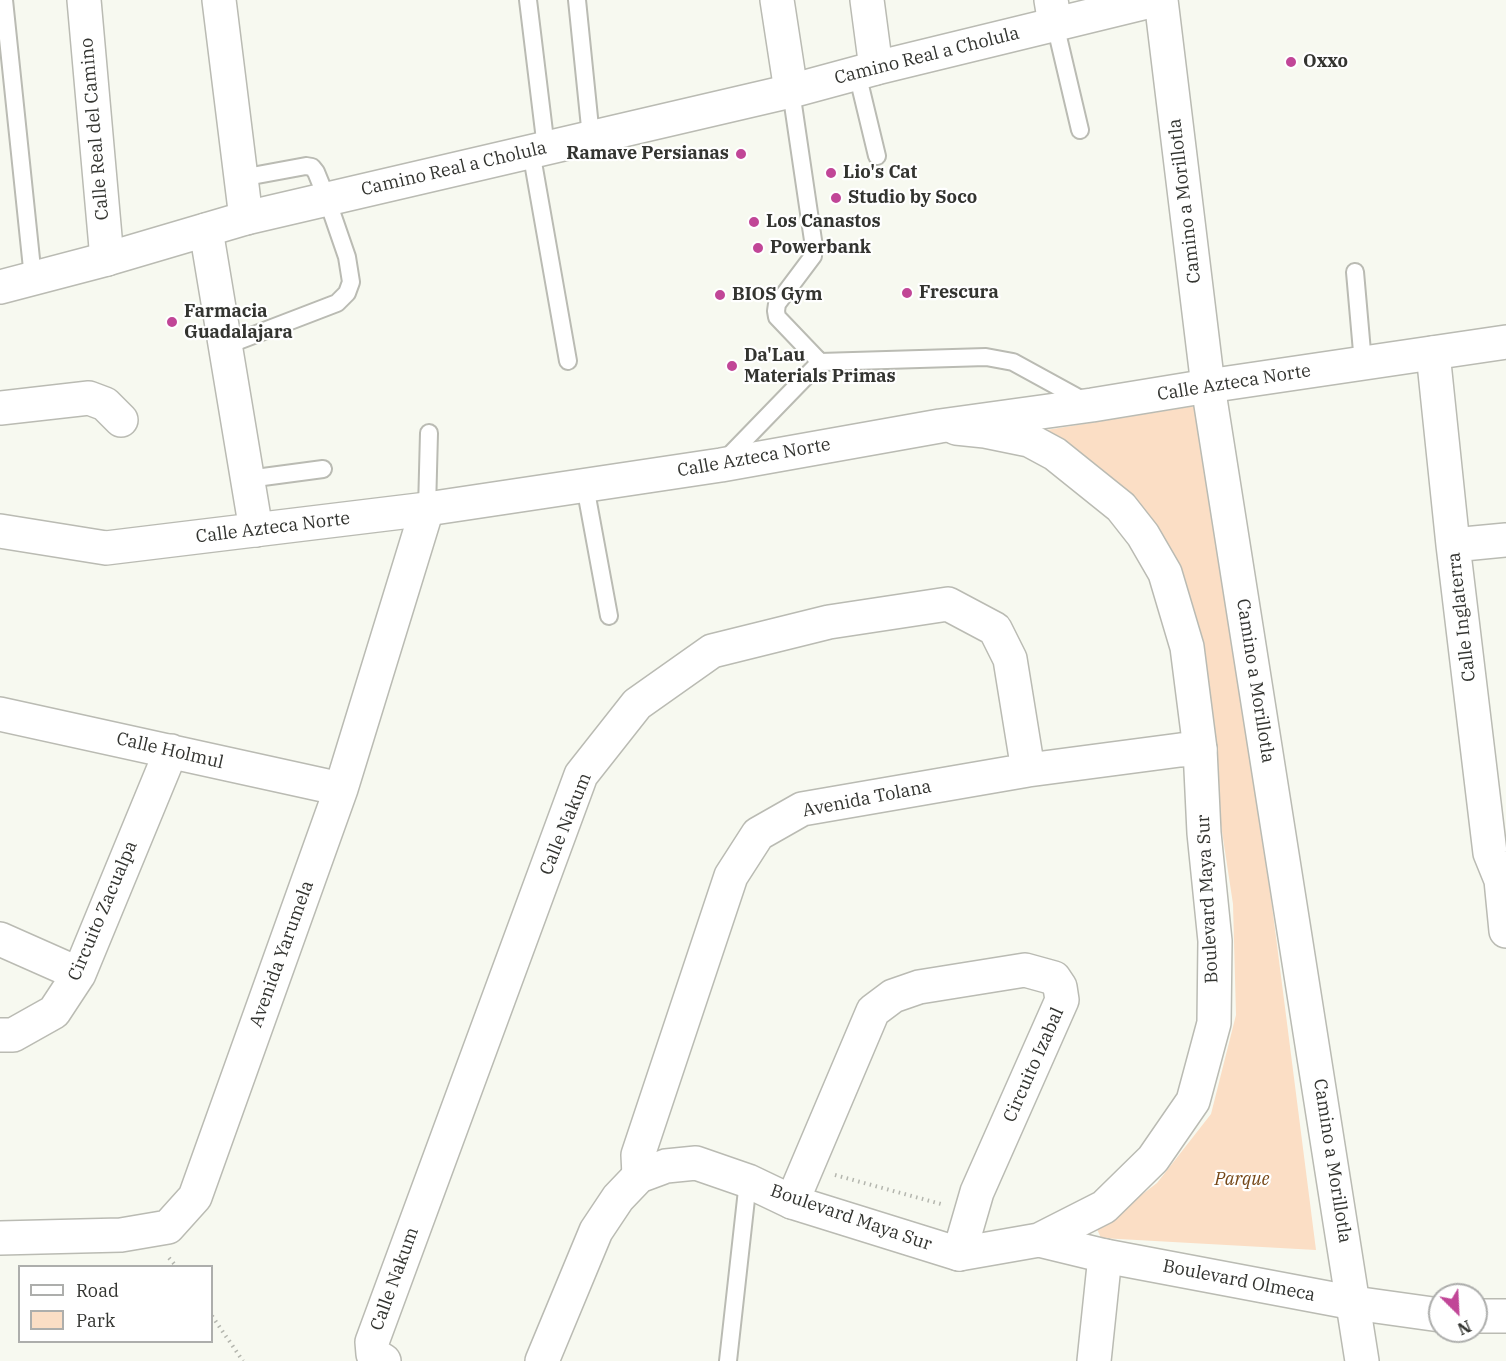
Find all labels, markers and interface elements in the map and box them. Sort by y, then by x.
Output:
street label: Camino Real a Cholula [832,23,1022,89]
street label: Calle Real del Camino [76,37,114,221]
place label: Oxxo [1303,51,1348,73]
marker: Oxxo [1284,55,1298,69]
street label: Camino a Morillotla [1164,117,1206,285]
street label: Camino Real a Cholula [359,137,549,201]
place label: Ramave Persianas [566,143,729,165]
marker: Ramave Persianas [734,147,748,161]
place label: Lio's Cat [843,162,917,184]
marker: Lio's Cat [824,166,838,180]
place label: Studio by Soco [848,187,977,209]
marker: Studio by Soco [829,191,843,205]
place label: Los Canastos [766,211,881,233]
marker: Los Canastos [747,215,761,229]
place label: Powerbank [770,237,871,259]
marker: Powerbank [751,241,765,255]
place label: Frescura [919,282,999,304]
place label: BIOS Gym [732,284,822,306]
marker: Frescura [900,286,914,300]
marker: BIOS Gym [713,288,727,302]
place label: Farmacia Guadalajara [184,301,293,344]
marker: Farmacia Guadalajara [165,315,179,329]
place label: Da'Lau Materials Primas [744,345,896,388]
marker: Da'Lau Materials Primas [725,359,739,373]
street label: Calle Azteca Norte [1156,360,1312,406]
street label: Calle Azteca Norte [676,434,832,482]
street label: Calle Azteca Norte [195,508,351,548]
street label: Calle Inglaterra [1443,551,1481,683]
street label: Camino a Morillotla [1231,597,1279,765]
street label: Calle Holmul [114,728,226,774]
street label: Calle Nakum [536,770,596,878]
street label: Avenida Tolana [801,776,933,822]
street label: Boulevard Maya Sur [1193,814,1223,984]
street label: Circuito Zacualpa [64,838,142,984]
street label: Avenida Yarumela [245,878,319,1030]
street label: Circuito Izabal [999,1004,1069,1126]
street label: Camino a Morillotla [1308,1077,1356,1245]
park label: Parque [1214,1169,1270,1191]
street label: Boulevard Maya Sur [768,1180,934,1256]
street label: Calle Nakum [366,1224,424,1334]
street label: Boulevard Olmeca [1161,1256,1317,1306]
legend [18,1265,213,1343]
text: Road [76,1279,119,1302]
north arrow [1428,1283,1488,1343]
text: Park [76,1309,115,1332]
text: N [1455,1316,1474,1339]

